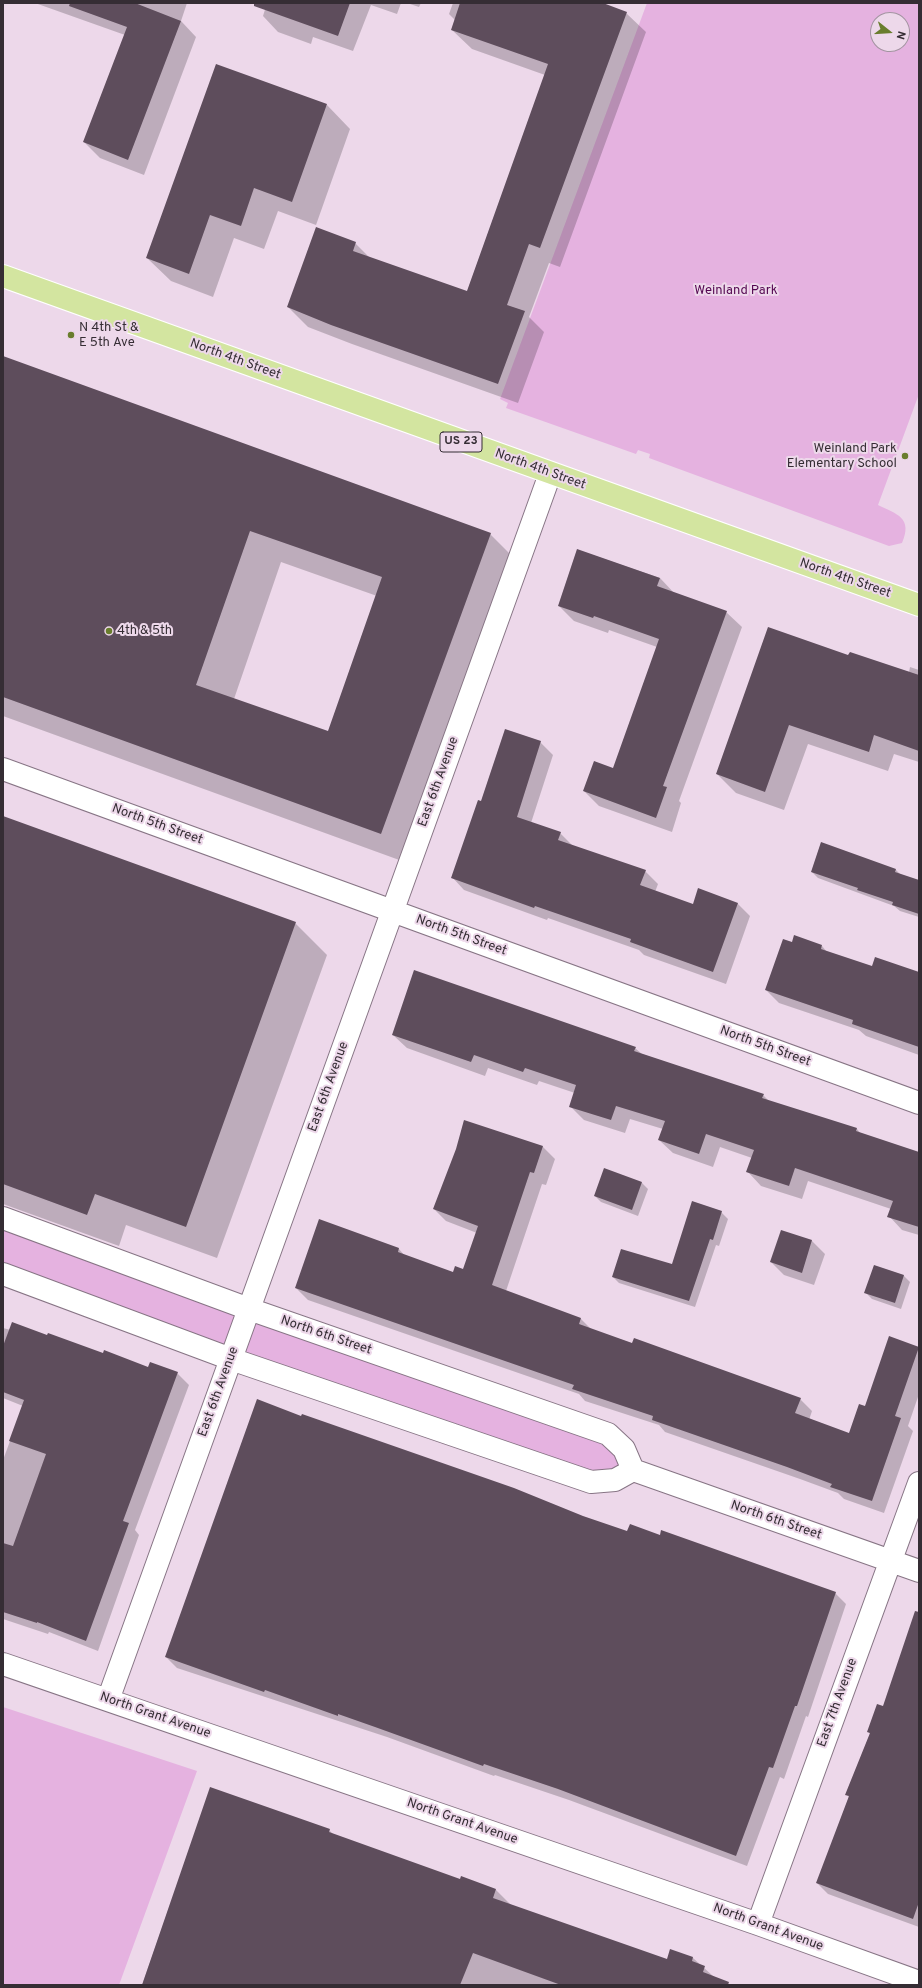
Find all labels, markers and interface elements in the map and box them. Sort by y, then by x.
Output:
north arrow [870,12,910,52]
text: N [893,29,908,41]
park label: Weinland Park [694,283,778,299]
place label: N 4th St & E 5th Ave [79,320,139,351]
marker: N 4th St & E 5th Ave [66,330,76,340]
street label: North 4th Street [187,336,283,384]
road number: US 23 [440,432,482,452]
place label: Weinland Park Elementary School [787,441,897,472]
street label: North 4th Street [492,446,588,494]
marker: Weinland Park Elementary School [900,451,910,461]
street label: North 4th Street [797,556,893,602]
place label: 4th & 5th [117,623,172,639]
marker: 4th & 5th [104,626,114,636]
street label: East 6th Avenue [415,735,463,829]
street label: North 5th Street [109,801,205,849]
street label: North 5th Street [413,912,509,960]
street label: North 5th Street [717,1023,813,1071]
street label: East 6th Avenue [305,1040,353,1134]
street label: North 6th Street [278,1313,374,1359]
street label: East 6th Avenue [195,1345,243,1439]
street label: North 6th Street [728,1498,824,1544]
street label: East 7th Avenue [815,1656,861,1750]
street label: North Grant Avenue [98,1690,212,1742]
street label: North Grant Avenue [405,1796,519,1848]
street label: North Grant Avenue [711,1901,825,1955]

